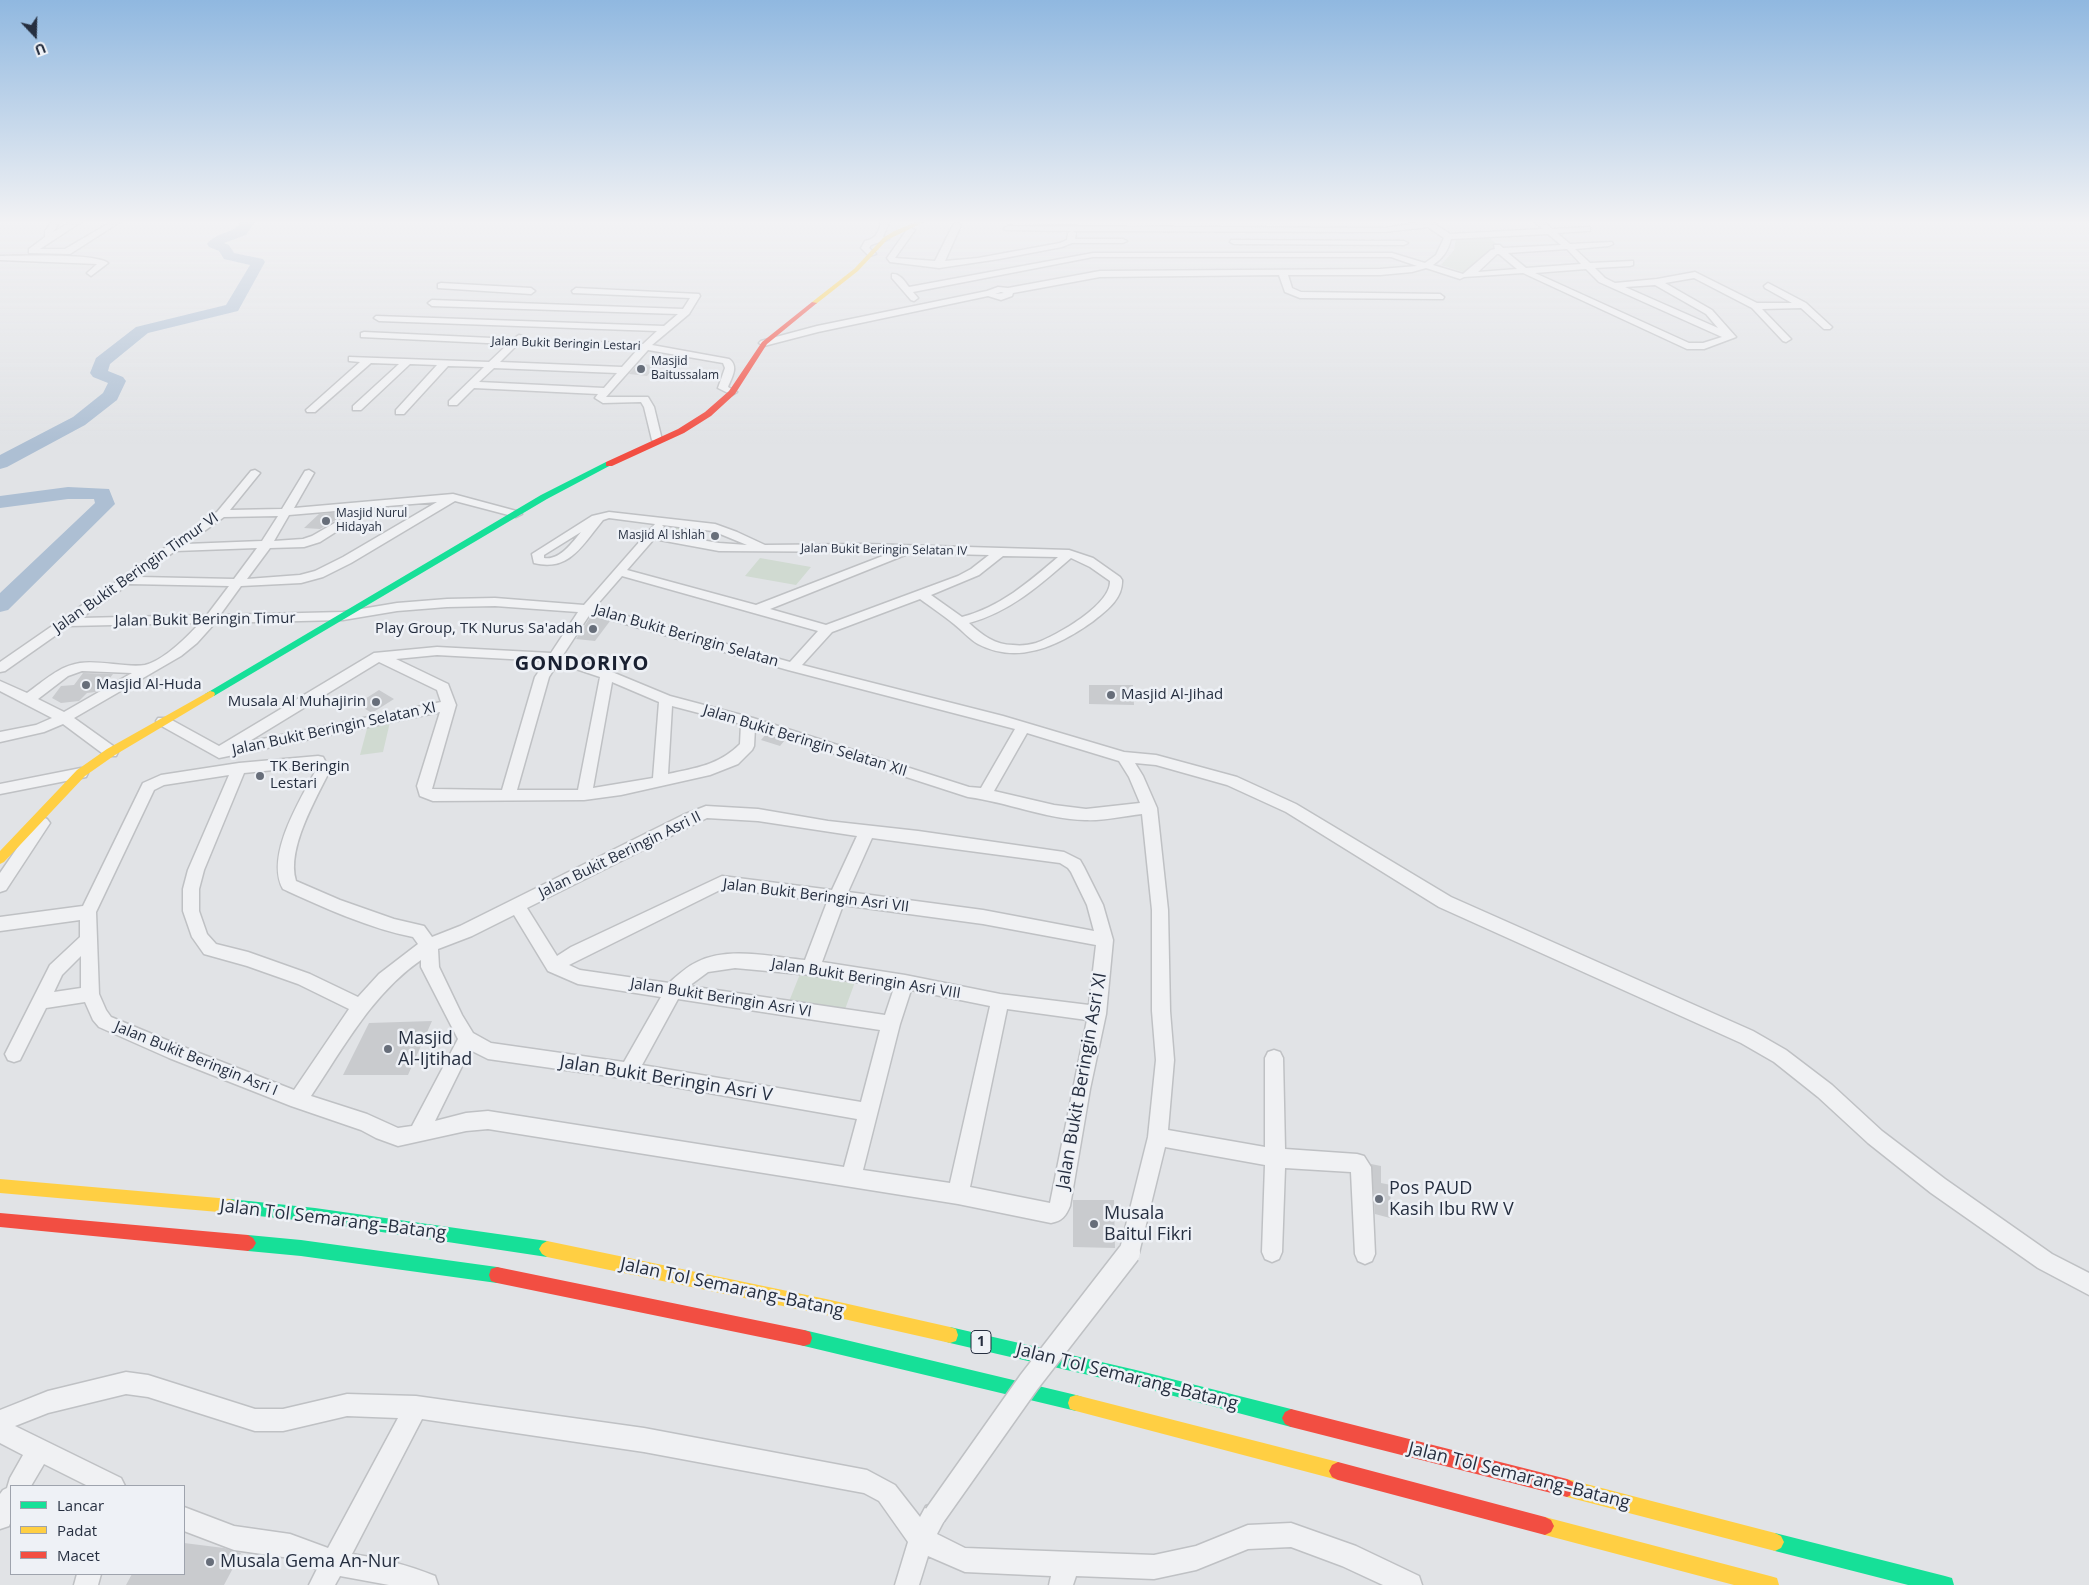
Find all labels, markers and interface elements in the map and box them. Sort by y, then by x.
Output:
north arrow [10,10,60,60]
text: U [32,39,49,60]
street label: Jalan Bukit Beringin Lestari [491,334,641,354]
place label: Masjid Baitussalam [651,355,719,383]
marker: Masjid Baitussalam [635,363,647,375]
place label: Masjid Nurul Hidayah [336,507,407,535]
street label: Jalan Bukit Beringin Timur VI [50,509,222,637]
marker: Masjid Nurul Hidayah [320,515,332,527]
place label: Masjid Al Ishlah [618,529,705,543]
marker: Masjid Al Ishlah [709,530,721,542]
street label: Jalan Bukit Beringin Selatan IV [801,541,967,559]
street label: Jalan Bukit Beringin Selatan [592,601,780,671]
street label: Jalan Bukit Beringin Timur [114,609,296,631]
place label: Play Group, TK Nurus Sa'adah [375,620,583,638]
marker: Play Group, TK Nurus Sa'adah [587,623,599,635]
district label: GONDORIYO [514,652,650,676]
place label: Masjid Al-Huda [96,676,201,694]
marker: Masjid Al-Huda [80,679,92,691]
place label: Masjid Al-Jihad [1121,686,1223,704]
marker: Masjid Al-Jihad [1105,689,1117,701]
place label: Musala Al Muhajirin [228,693,366,711]
marker: Musala Al Muhajirin [370,696,382,708]
street label: Jalan Bukit Beringin Selatan XI [230,699,438,759]
street label: Jalan Bukit Beringin Selatan XII [701,701,909,781]
place label: TK Beringin Lestari [270,758,350,793]
marker: TK Beringin Lestari [254,770,266,782]
street label: Jalan Bukit Beringin Asri II [536,808,704,902]
street label: Jalan Bukit Beringin Asri VII [722,876,910,916]
street label: Jalan Bukit Beringin Asri VIII [770,955,962,1003]
street label: Jalan Bukit Beringin Asri XI [1052,971,1112,1191]
street label: Jalan Bukit Beringin Asri VI [629,975,813,1021]
street label: Jalan Bukit Beringin Asri I [112,1018,280,1100]
place label: Masjid Al-Ijtihad [398,1028,472,1070]
marker: Masjid Al-Ijtihad [382,1043,394,1055]
street label: Jalan Bukit Beringin Asri V [558,1052,774,1106]
place label: Pos PAUD Kasih Ibu RW V [1389,1178,1514,1220]
marker: Pos PAUD Kasih Ibu RW V [1373,1193,1385,1205]
street label: Jalan Tol Semarang–Batang [219,1195,447,1245]
place label: Musala Baitul Fikri [1104,1203,1192,1246]
marker: Musala Baitul Fikri [1088,1218,1100,1230]
street label: Jalan Tol Semarang–Batang [618,1254,846,1322]
road number: 1 [971,1330,991,1354]
street label: Jalan Tol Semarang–Batang [1014,1339,1240,1415]
street label: Jalan Tol Semarang–Batang [1406,1438,1632,1514]
legend [10,1485,185,1575]
text: Lancar [57,1495,104,1515]
text: Padat [57,1520,97,1540]
text: Macet [57,1545,100,1565]
place label: Musala Gema An-Nur [220,1551,400,1573]
marker: Musala Gema An-Nur [204,1556,216,1568]

